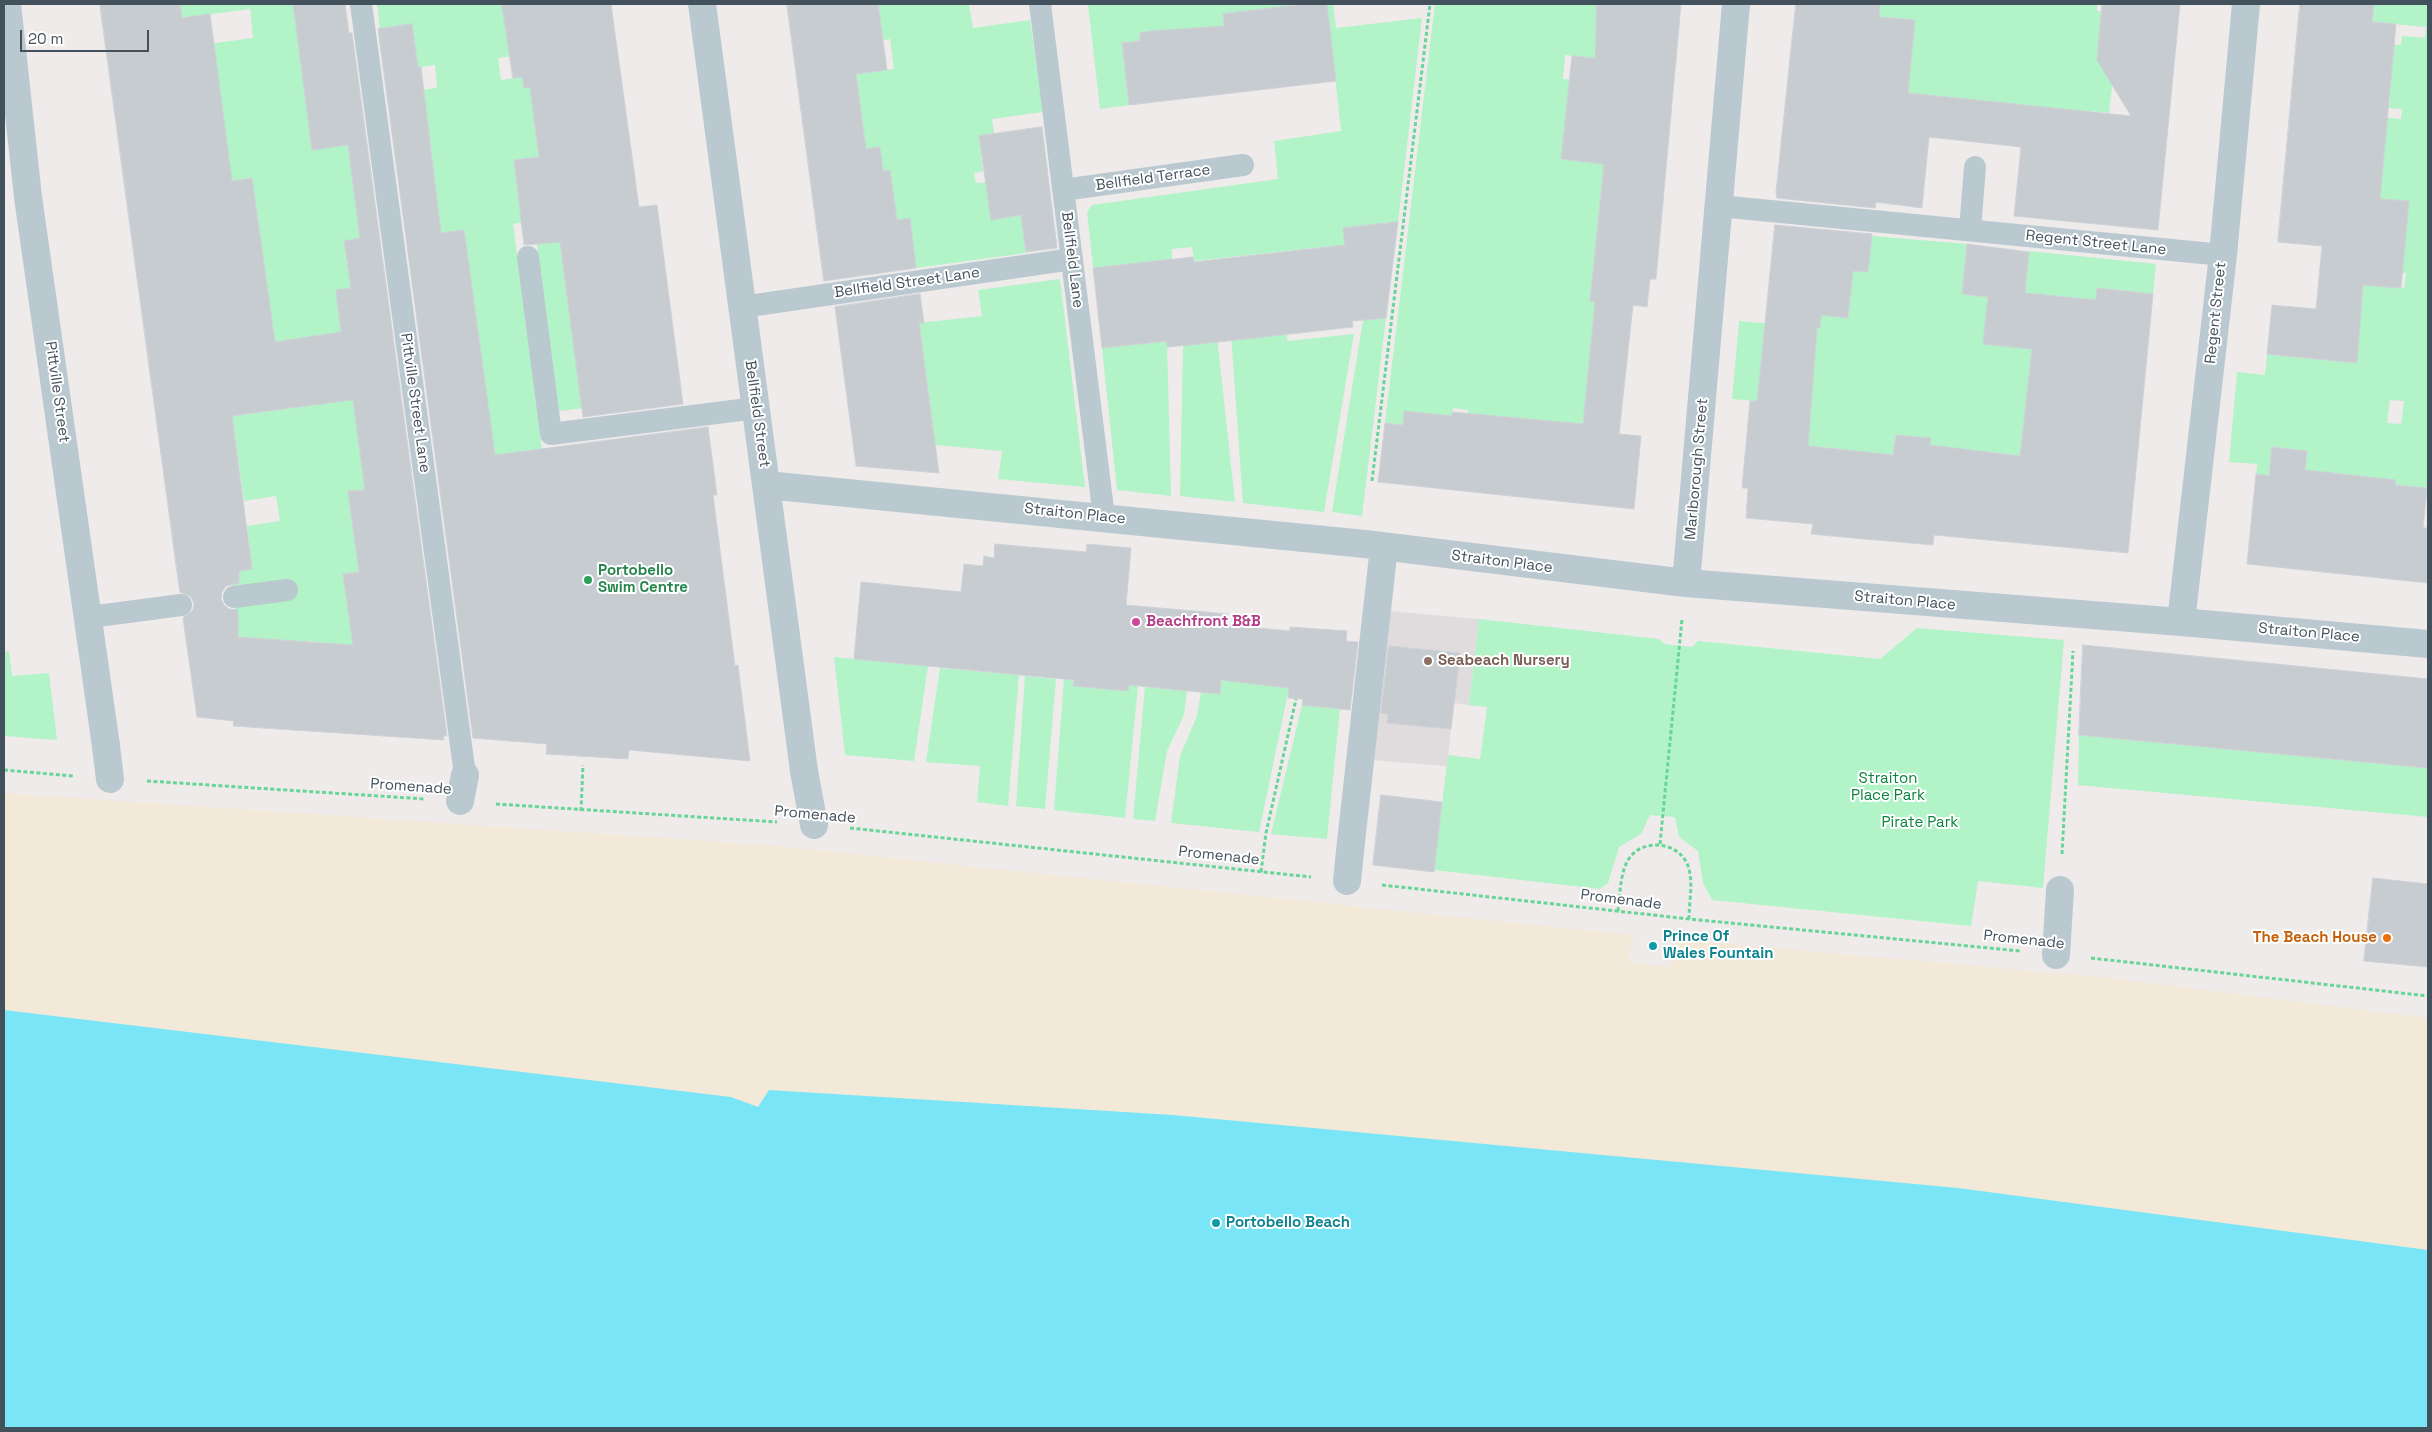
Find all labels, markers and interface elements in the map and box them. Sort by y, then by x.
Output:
scale bar [22,20,151,52]
text: 20 m [28,29,63,48]
street label: Bellfield Terrace [1094,161,1212,195]
street label: Bellfield Lane [1057,211,1087,309]
street label: Regent Street Lane [2025,227,2167,259]
street label: Regent Street [2202,261,2230,365]
street label: Bellfield Street Lane [833,264,981,302]
street label: Pittville Street Lane [396,332,434,474]
street label: Pittville Street [41,340,73,444]
street label: Bellfield Street [741,359,773,469]
street label: Marlborough Street [1682,397,1712,541]
street label: Straiton Place [1023,500,1127,528]
street label: Straiton Place [1450,547,1554,577]
place label: Portobello Swim Centre [598,562,688,597]
marker: Portobello Swim Centre [582,574,594,586]
street label: Straiton Place [1854,588,1956,614]
place label: Beachfront B&B [1146,613,1261,631]
marker: Beachfront B&B [1130,616,1142,628]
street label: Straiton Place [2258,620,2360,646]
place label: Seabeach Nursery [1438,652,1570,670]
marker: Seabeach Nursery [1422,655,1434,667]
park label: Straiton Place Park [1851,770,1925,805]
street label: Promenade [370,775,452,799]
street label: Promenade [774,802,856,828]
park label: Pirate Park [1882,814,1958,832]
street label: Promenade [1177,843,1261,869]
street label: Promenade [1579,886,1663,914]
street label: Promenade [1982,927,2066,953]
place label: Prince Of Wales Fountain [1663,928,1774,963]
place label: The Beach House [2253,929,2377,947]
marker: The Beach House [2381,932,2393,944]
marker: Prince Of Wales Fountain [1647,940,1659,952]
place label: Portobello Beach [1226,1214,1350,1232]
marker: Portobello Beach [1210,1217,1222,1229]

